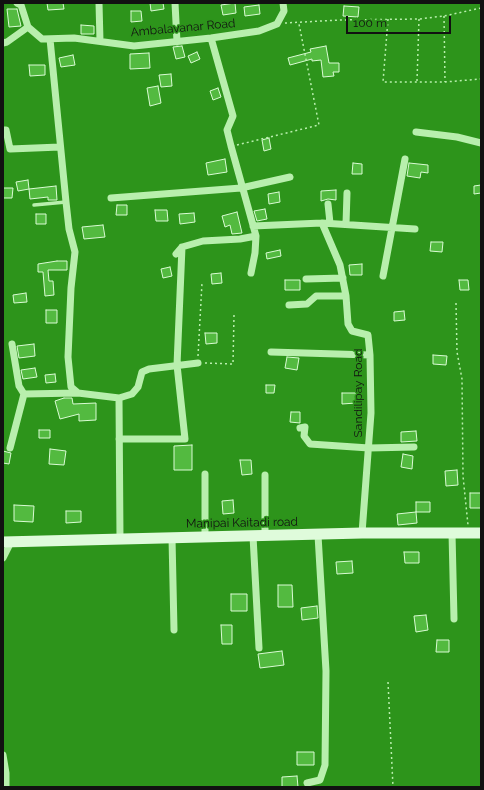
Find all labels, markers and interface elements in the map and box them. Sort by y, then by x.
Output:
scale bar [348,8,453,34]
street label: Ambalavanar Road [130,16,236,40]
text: 100 m [353,16,387,30]
street label: Sandilipay Road [351,349,365,437]
street label: Manipai Kaitadi road [186,515,298,531]

